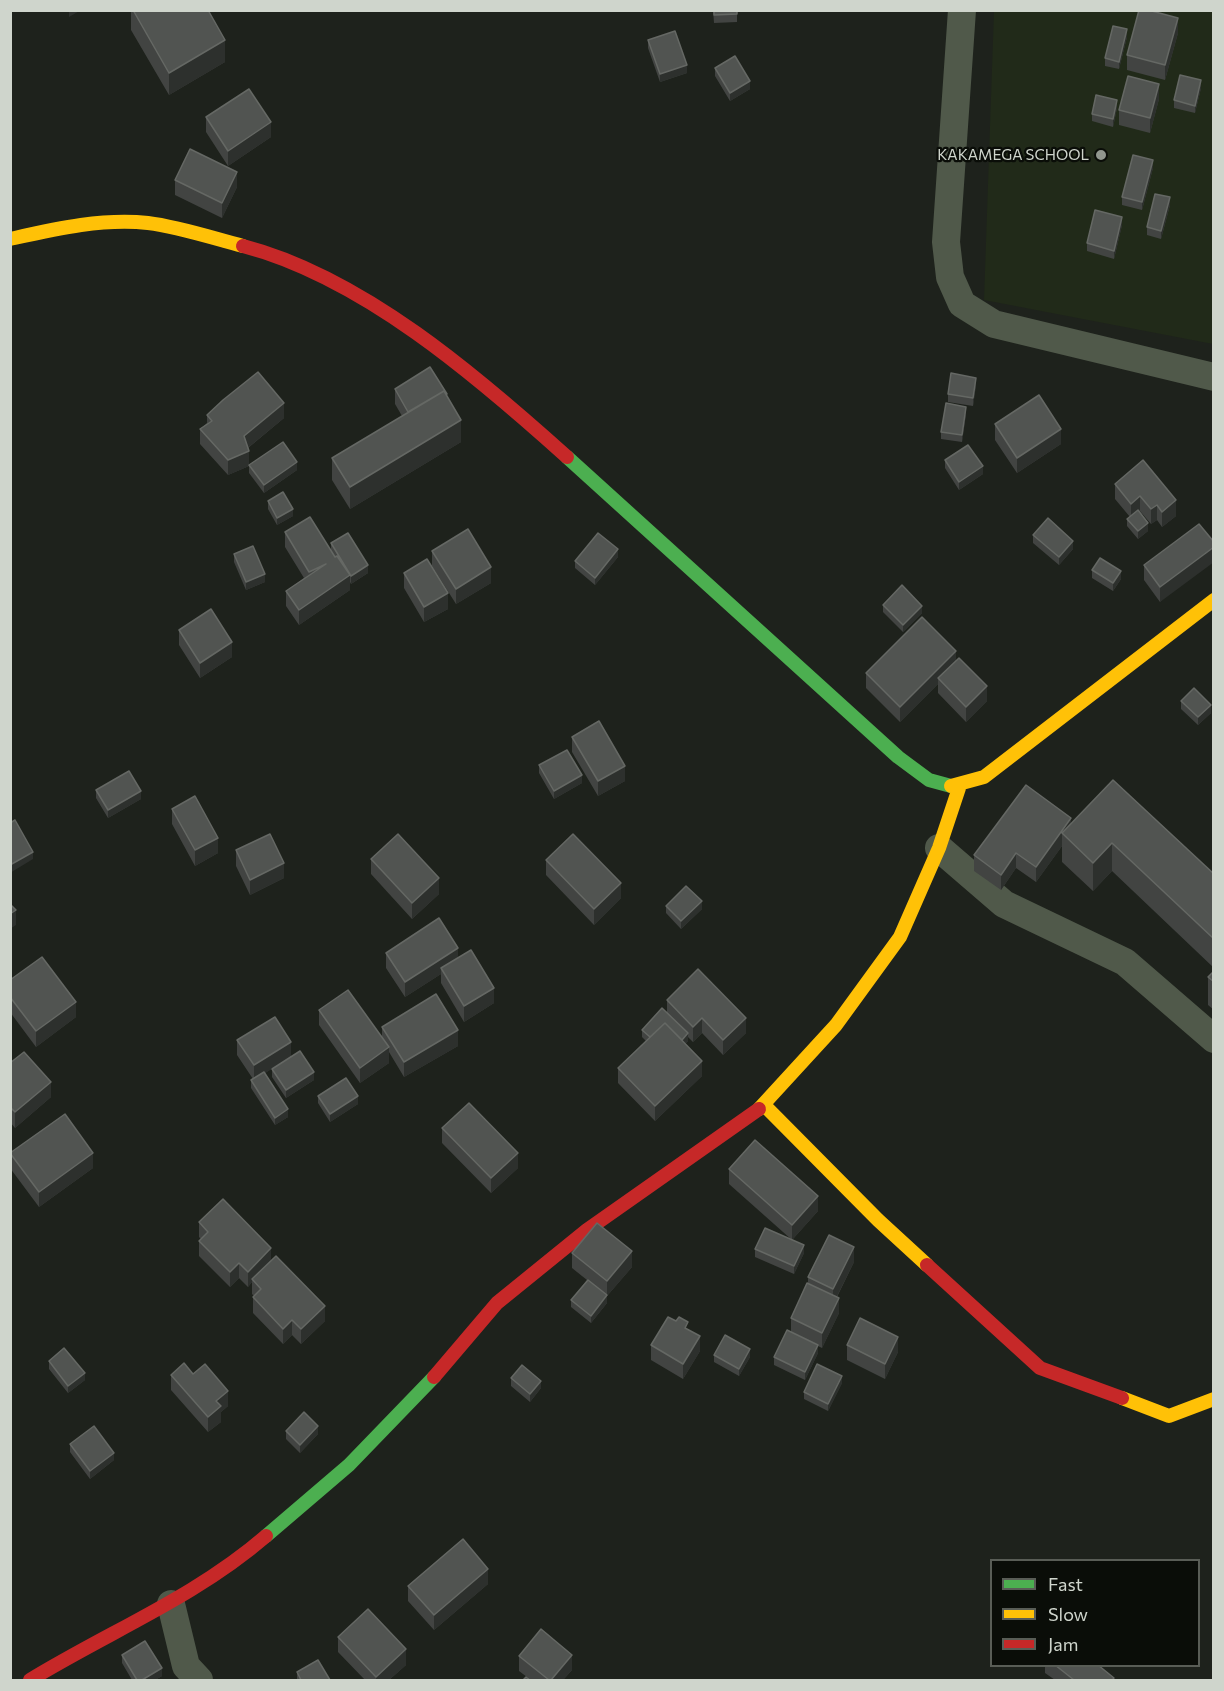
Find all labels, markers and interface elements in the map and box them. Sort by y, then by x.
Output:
place label: KAKAMEGA SCHOOL [937,146,1089,164]
marker: KAKAMEGA SCHOOL [1094,148,1108,162]
legend [990,1559,1200,1667]
text: Fast [1048,1573,1083,1595]
text: Slow [1048,1603,1088,1625]
text: Jam [1048,1633,1078,1655]

